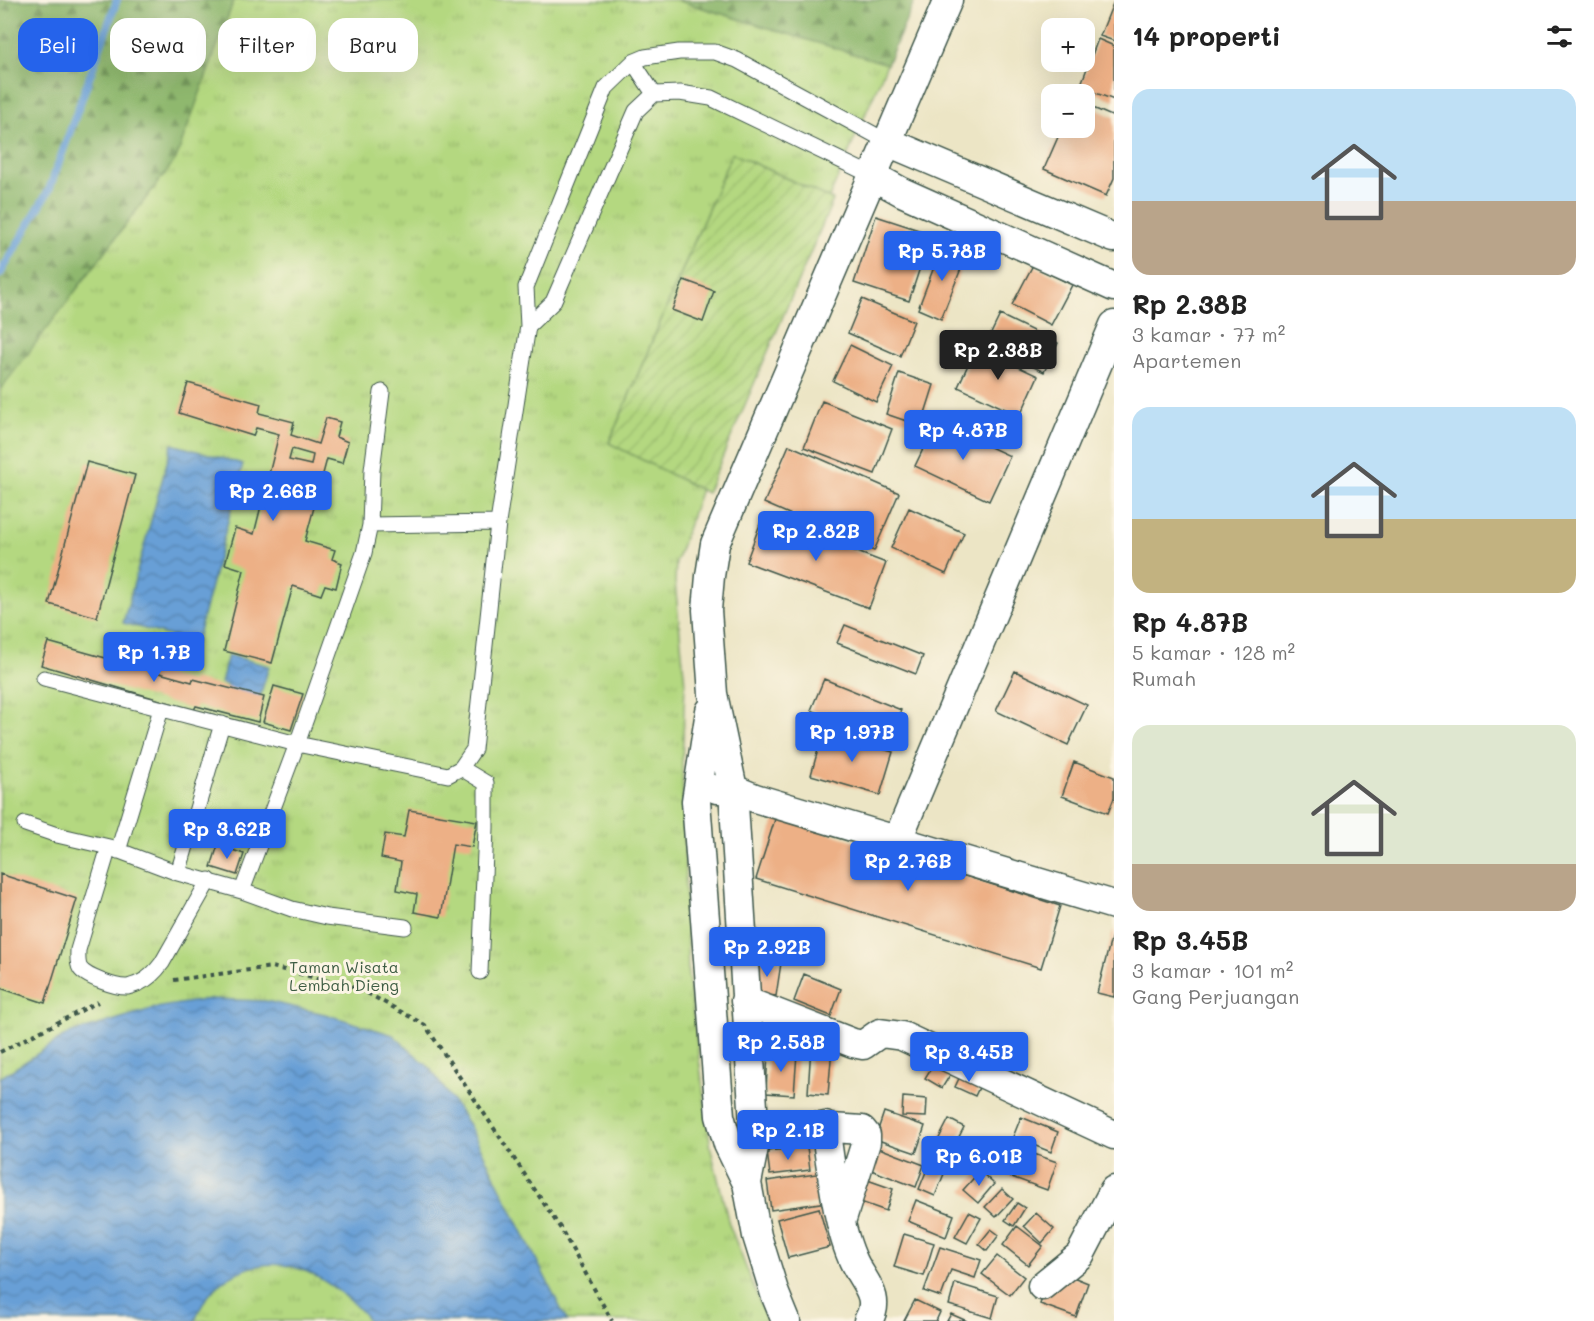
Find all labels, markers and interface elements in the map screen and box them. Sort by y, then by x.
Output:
chip: Beli [18,18,98,72]
chip: Sewa [110,18,206,72]
chip: Filter [218,18,316,72]
chip: Baru [328,18,418,72]
map controls [1041,18,1095,138]
button: + [1041,18,1095,72]
text: 14 properti [1132,19,1281,53]
icon: filters [1543,20,1576,53]
button: − [1041,84,1095,138]
icon: home [1300,128,1408,236]
pin: Rp 5.78B [880,231,1004,282]
text: Rp 5.78B [898,237,986,263]
text: Rp 2.38B [1132,287,1248,321]
text: 3 kamar · 77 m² [1132,321,1285,347]
pin: Rp 2.38B [936,330,1060,381]
text: Rp 2.38B [954,336,1042,362]
text: Apartemen [1132,347,1241,373]
pin: Rp 4.87B [901,410,1025,461]
text: Rp 4.87B [918,416,1008,442]
icon: home [1300,446,1408,554]
pin: Rp 2.66B [211,471,335,522]
text: Rp 2.66B [229,477,317,503]
pin: Rp 2.82B [754,511,878,562]
text: Rp 2.82B [772,517,860,543]
text: Rp 4.87B [1132,605,1248,639]
pin: Rp 1.7B [99,632,209,683]
text: Rp 1.7B [117,638,191,664]
text: 5 kamar · 128 m² [1132,639,1295,665]
text: Rumah [1132,665,1195,691]
pin: Rp 1.97B [790,712,914,763]
text: Rp 1.97B [809,718,895,744]
icon: home [1300,764,1408,872]
pin: Rp 3.62B [165,809,289,860]
text: Rp 3.62B [183,815,271,841]
pin: Rp 2.76B [846,841,970,892]
text: Rp 2.76B [864,847,952,873]
text: Rp 3.45B [1132,923,1249,957]
pin: Rp 2.92B [705,927,829,978]
text: Rp 2.92B [723,933,811,959]
park label: Taman Wisata Lembah Dieng [289,956,399,995]
text: 3 kamar · 101 m² [1132,957,1293,983]
text: Gang Perjuangan [1132,983,1299,1009]
pin: Rp 2.58B [719,1022,843,1073]
text: Rp 2.58B [737,1028,825,1054]
pin: Rp 3.45B [907,1032,1031,1083]
text: Rp 3.45B [924,1038,1014,1064]
pin: Rp 2.1B [733,1110,843,1161]
text: Rp 2.1B [751,1116,825,1142]
pin: Rp 6.01B [917,1136,1041,1187]
text: Rp 6.01B [935,1142,1023,1168]

